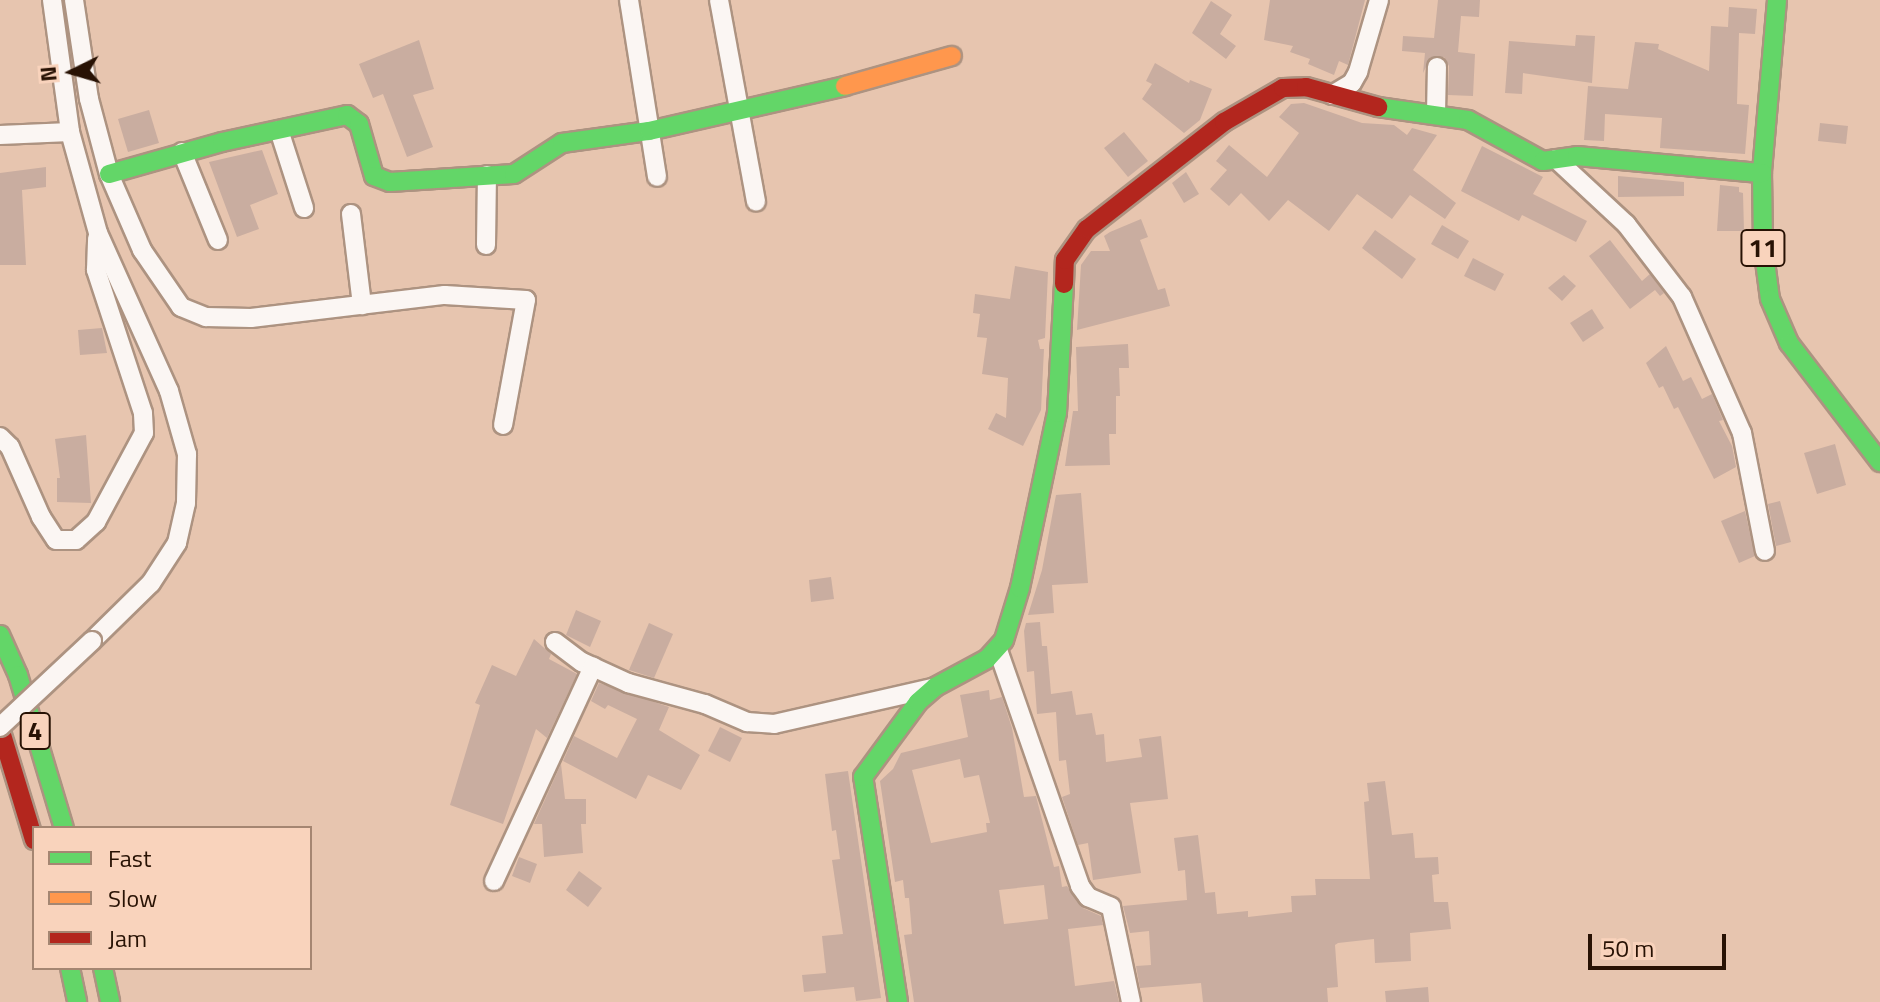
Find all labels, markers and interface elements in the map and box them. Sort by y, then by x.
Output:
north arrow [32,32,112,112]
text: N [30,65,66,83]
road number: 11 [1739,226,1787,270]
road number: 4 [19,709,51,753]
legend [32,826,312,970]
text: Fast [108,840,151,876]
text: Slow [108,880,157,916]
scale bar [1592,918,1730,968]
text: Jam [108,920,147,956]
text: 50 m [1602,930,1654,966]

